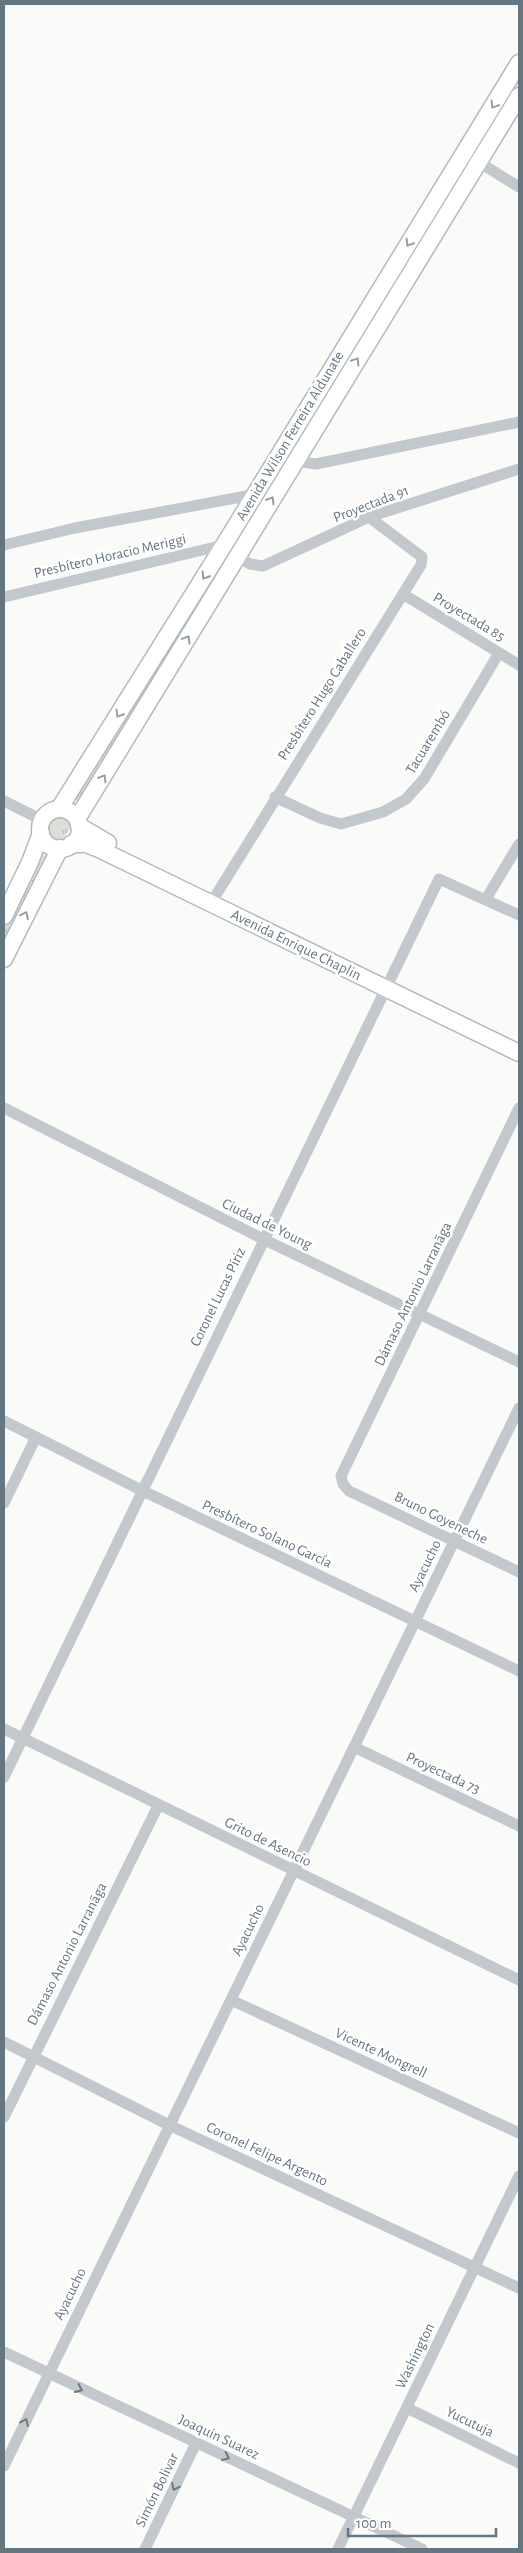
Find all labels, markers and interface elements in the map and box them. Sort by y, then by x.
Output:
one-way arrow [490,99,500,108]
one-way arrow [405,238,415,247]
street label: Avenida Wilson Ferreira Aldunate [233,349,347,523]
one-way arrow [350,358,359,367]
street label: Proyectada 91 [331,483,411,525]
one-way arrow [265,496,274,505]
street label: Presbítero Horacio Meriggi [33,531,187,581]
one-way arrow [202,570,211,579]
street label: Proyectada 85 [431,590,507,644]
street label: Presbítero Hugo Caballero [275,625,369,763]
one-way arrow [180,635,190,644]
street label: Tacuarembó [403,707,453,777]
one-way arrow [116,708,126,717]
one-way arrow [96,774,106,783]
street label: Avenida Enrique Chaplin [228,907,364,983]
one-way arrow [19,912,29,921]
street label: Ciudad de Young [220,1196,315,1253]
street label: Dámaso Antonio Larranãga [372,1220,454,1368]
street label: Coronel Lucas Píriz [188,1245,248,1349]
street label: Bruno Goyeneche [392,1489,490,1547]
street label: Presbítero Solano García [200,1497,334,1571]
street label: Ayacucho [406,1538,444,1594]
street label: Proyectada 73 [404,1749,482,1797]
street label: Grito de Asencio [222,1815,314,1869]
street label: Dámaso Antonio Larranãga [24,1880,110,2028]
street label: Ayacucho [229,1902,267,1958]
street label: Vicente Mongrell [333,2025,429,2081]
street label: Coronel Felipe Argento [204,2119,330,2189]
street label: Ayacucho [51,2266,89,2322]
street label: Washington [393,2321,437,2391]
one-way arrow [74,2382,83,2393]
street label: Yucutuja [444,2404,496,2440]
street label: Joaquin Suarez [176,2412,262,2462]
one-way arrow [18,2418,29,2427]
street label: Simón Bolivar [133,2450,181,2529]
one-way arrow [221,2451,230,2462]
one-way arrow [170,2482,181,2491]
scale bar [348,2506,496,2538]
text: 100 m [356,2516,391,2531]

